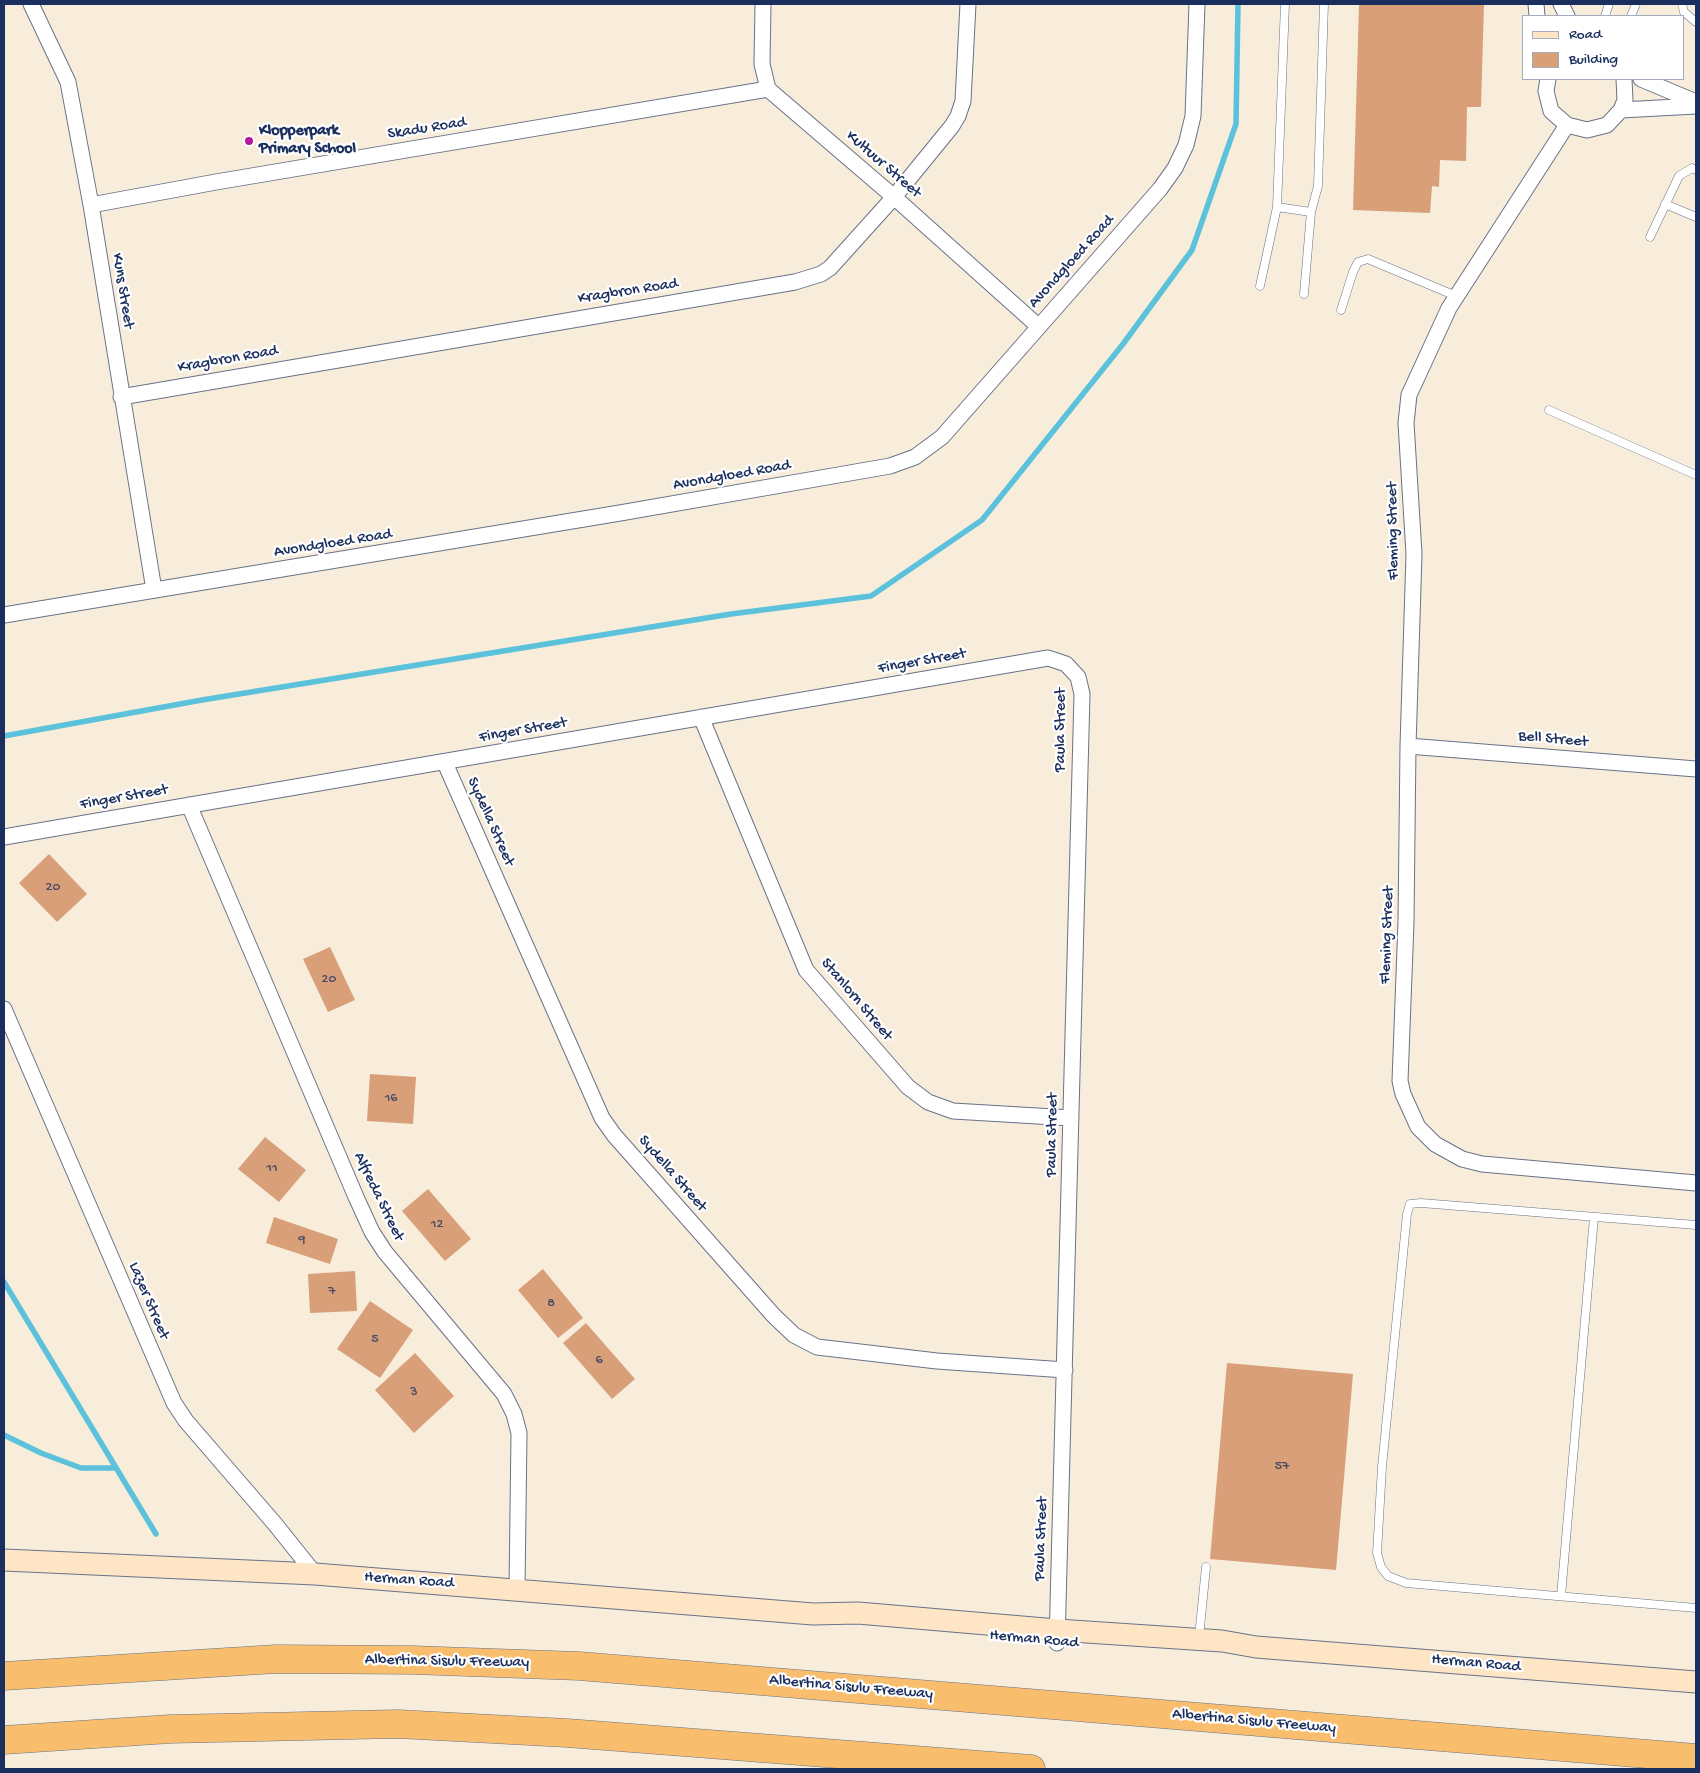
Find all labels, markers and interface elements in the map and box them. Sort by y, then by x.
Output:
legend [1522,15,1685,80]
text: Road [1569,26,1602,44]
text: Building [1569,51,1618,69]
street label: Skadu Road [386,113,468,145]
place label: Klopperpark Primary School [259,122,356,160]
street label: Kultuur Street [841,127,925,203]
marker: Klopperpark Primary School [243,135,255,147]
street label: Avondgloed Road [1025,211,1119,313]
street label: Kuns Street [107,252,137,330]
street label: Kragbron Road [577,275,679,309]
street label: Kragbron Road [176,342,280,378]
street label: Avondgloed Road [672,456,792,496]
street label: Fleming Street [1384,482,1404,580]
street label: Avondgloed Road [273,525,393,563]
street label: Finger Street [877,645,967,679]
street label: Paula Street [1052,688,1072,772]
street label: Finger Street [478,714,568,748]
street label: Bell Street [1517,727,1589,753]
street label: Sydella Street [462,775,518,869]
street label: Finger Street [79,781,169,815]
house number: 20 [46,880,60,896]
street label: Fleming Street [1377,886,1399,984]
street label: Stanlorn Street [816,955,896,1045]
house number: 20 [322,972,336,988]
house number: 16 [385,1091,397,1107]
street label: Paula Street [1043,1093,1063,1177]
street label: Sydella Street [633,1132,711,1216]
street label: Alfreda Street [348,1149,408,1245]
house number: 11 [266,1161,278,1177]
house number: 12 [431,1217,443,1233]
house number: 9 [298,1233,306,1249]
street label: Lazer Street [123,1259,173,1343]
house number: 7 [328,1284,336,1300]
house number: 8 [547,1296,555,1312]
house number: 5 [371,1332,379,1348]
house number: 6 [595,1353,603,1369]
house number: 3 [410,1385,418,1401]
house number: 57 [1275,1459,1289,1475]
street label: Paula Street [1031,1497,1053,1581]
street label: Herman Road [364,1568,454,1594]
street label: Herman Road [989,1627,1079,1653]
street label: Albertina Sisulu Freeway [365,1651,529,1673]
street label: Herman Road [1431,1651,1521,1677]
street label: Albertina Sisulu Freeway [768,1671,934,1705]
street label: Albertina Sisulu Freeway [1171,1705,1337,1739]

